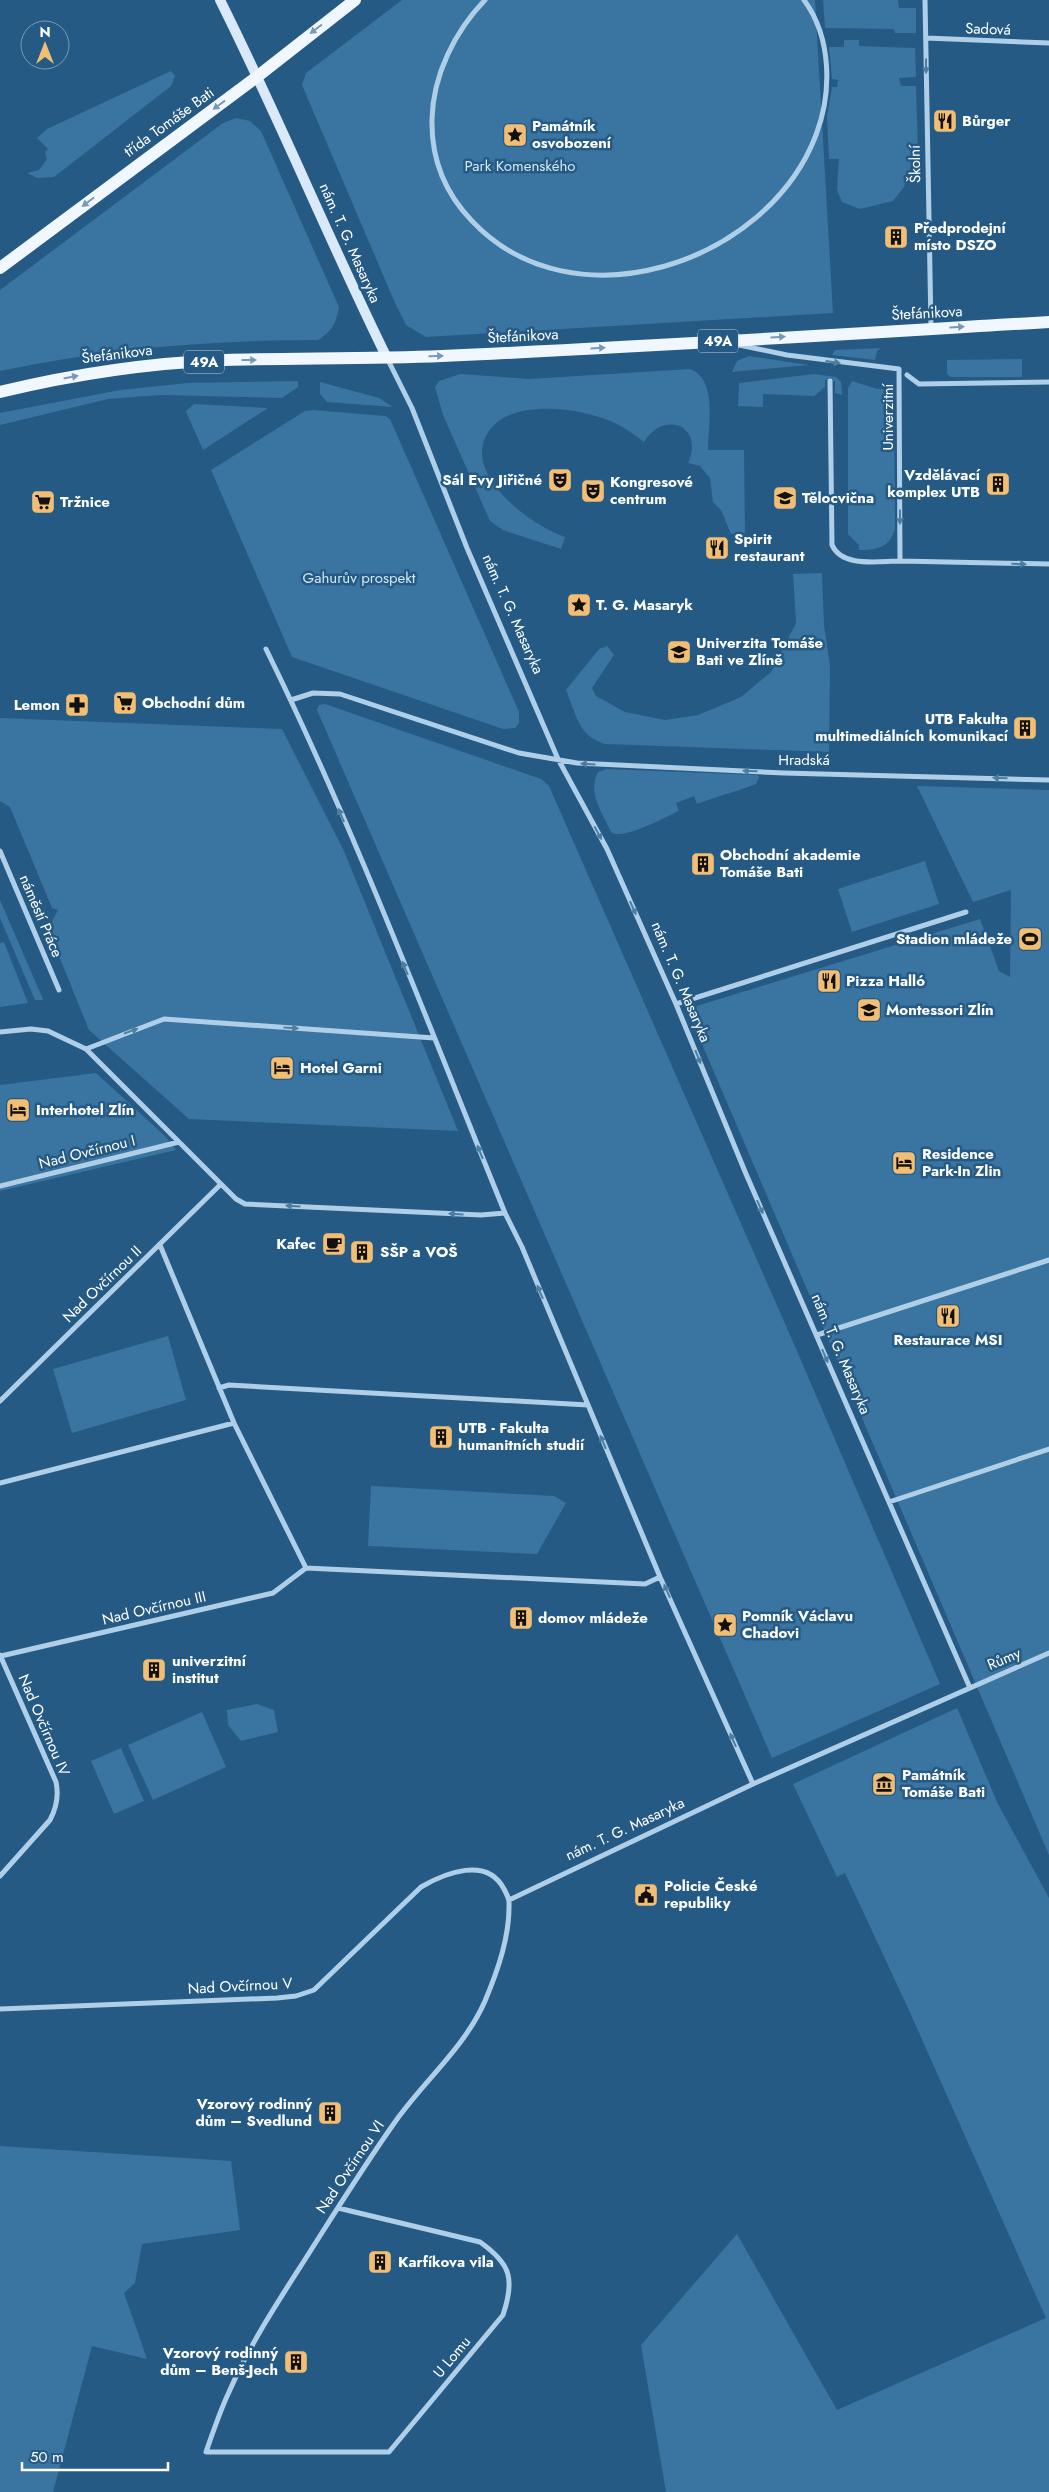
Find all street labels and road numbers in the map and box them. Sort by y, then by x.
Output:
street label: Sadová [965,17,1011,41]
street label: třída Tomáše Bati [119,82,219,162]
street label: Školní [904,144,926,183]
street label: nám. T. G. Masaryka [314,180,386,306]
street label: Štefánikova [891,300,963,326]
street label: Štefánikova [487,323,559,349]
road number: 49A [698,330,738,352]
street label: Štefánikova [80,339,154,369]
road number: 49A [184,351,224,374]
street label: Univerzitní [877,382,899,451]
street label: nám. T. G. Masaryka [477,551,549,677]
street label: Hradská [778,749,830,771]
street label: náměstí Práce [14,871,68,961]
street label: nám. T. G. Masaryka [646,918,716,1046]
street label: Nad Ovčírnou I [36,1129,138,1175]
street label: Nad Ovčírnou II [58,1241,146,1327]
street label: nám. T. G. Masaryka [806,1290,876,1418]
street label: Nad Ovčírnou III [100,1585,208,1631]
street label: Růmy [984,1642,1025,1676]
street label: Nad Ovčírnou IV [13,1671,75,1779]
street label: nám. T. G. Masaryka [562,1792,688,1866]
street label: Nad Ovčírnou V [187,1972,293,2000]
street label: Nad Ovčírnou VI [311,2116,389,2218]
street label: U Lomu [428,2331,476,2383]

